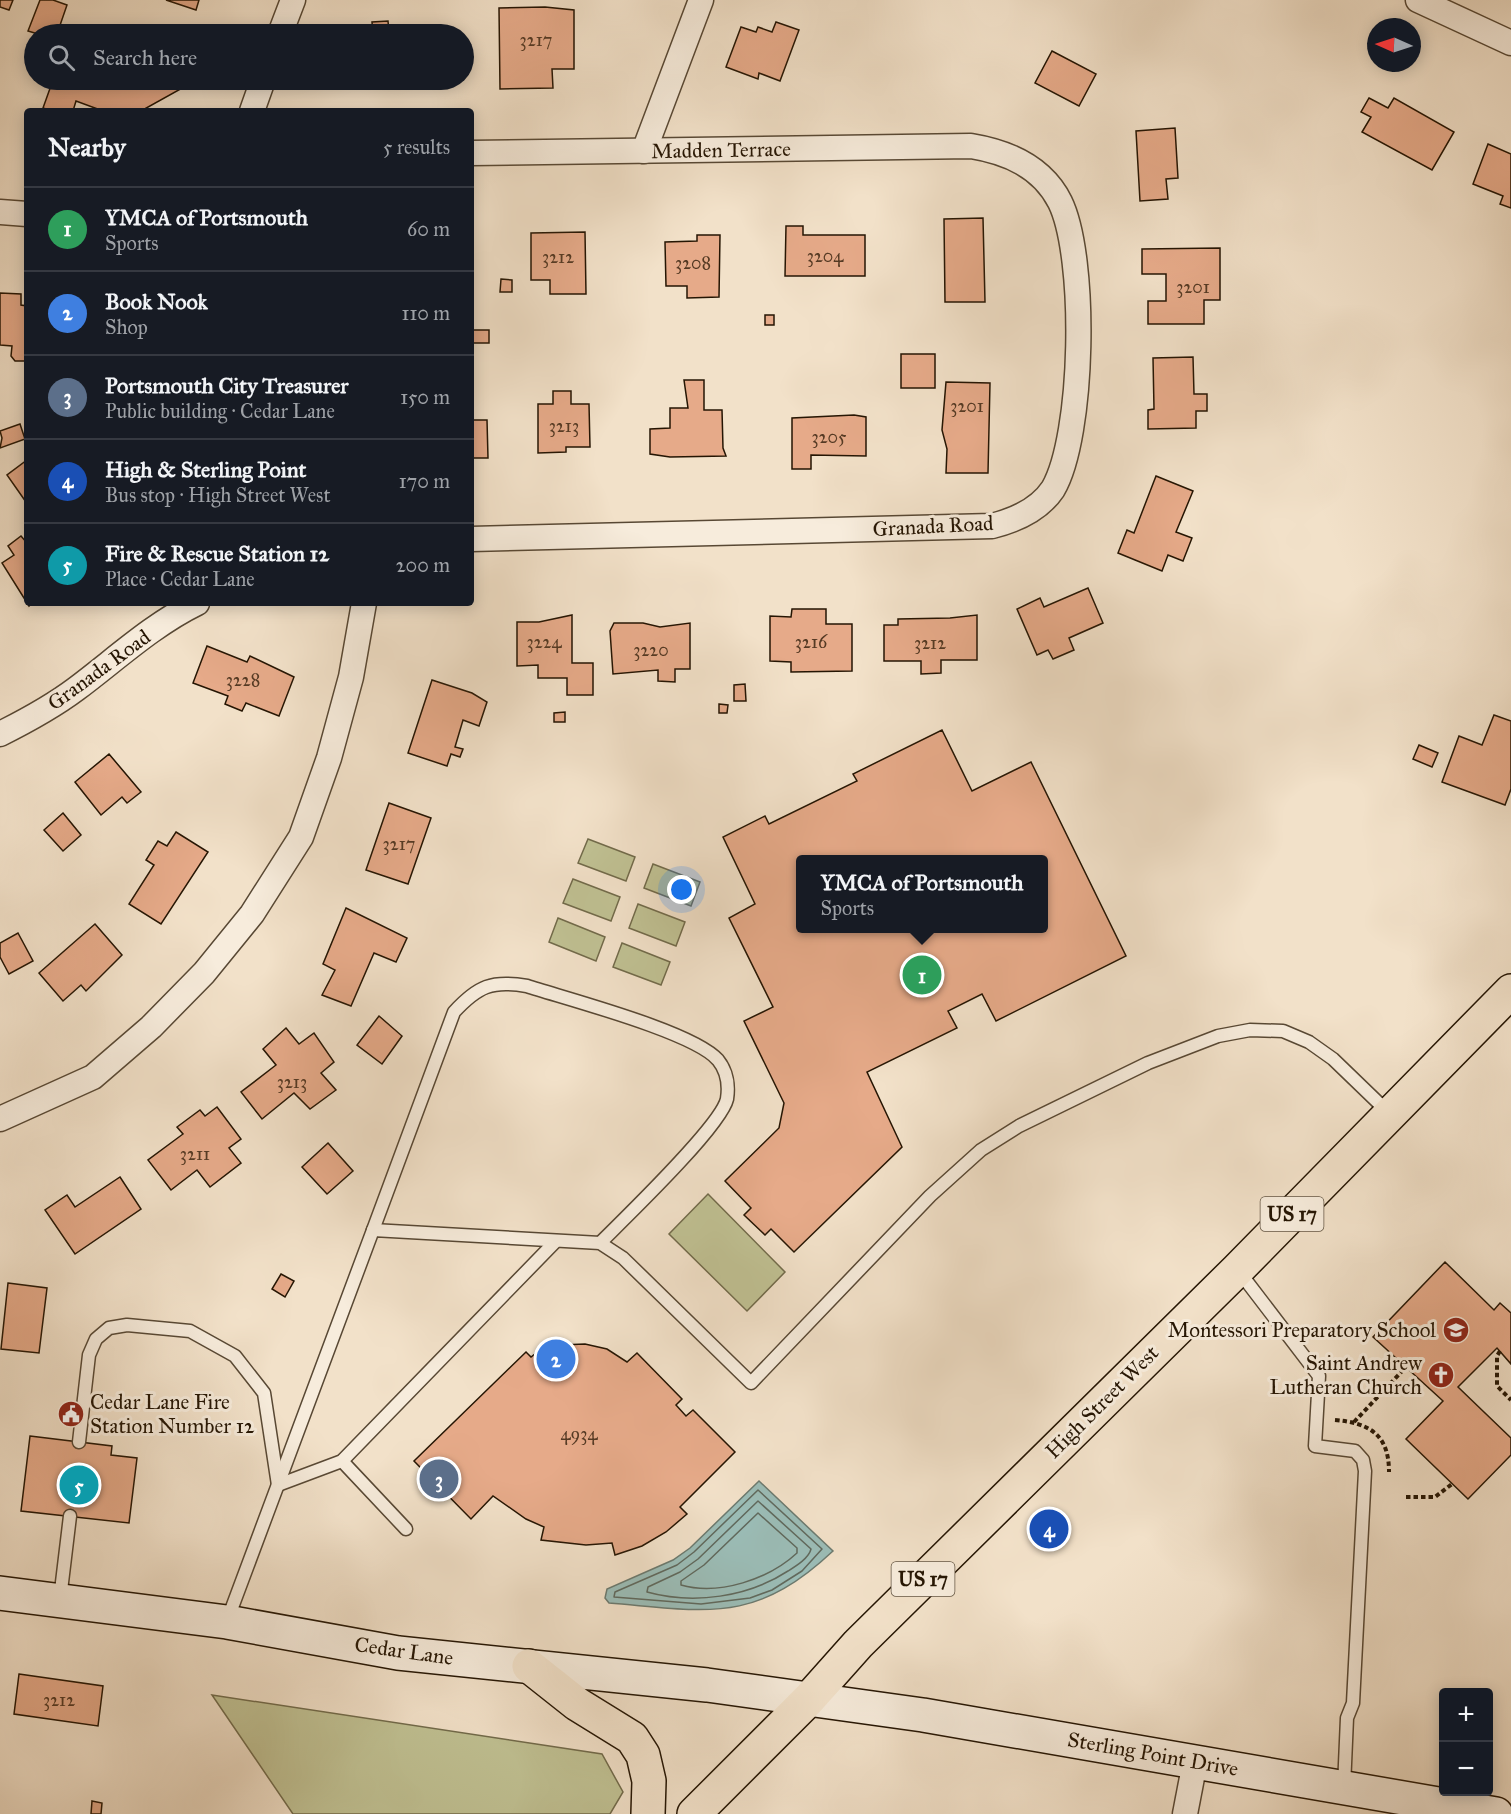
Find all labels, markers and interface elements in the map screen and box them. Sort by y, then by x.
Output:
north arrow [1367,18,1421,72]
search box [24,24,474,90]
house number: 3217 [520,29,552,51]
icon: search [45,41,78,74]
text: Search here [93,44,197,71]
text: Nearby [48,131,126,163]
text: 5 results [383,135,450,159]
street label: Madden Terrace [651,136,791,164]
text: YMCA of Portsmouth [105,204,308,231]
text: 1 [64,217,71,241]
text: 60 m [407,217,450,241]
text: Sports [105,231,159,255]
house number: 3204 [807,245,844,267]
house number: 3212 [542,246,574,268]
house number: 3208 [675,252,711,274]
house number: 3201 [1176,276,1210,298]
text: Book Nook [105,288,208,315]
text: 2 [63,301,72,325]
text: 110 m [402,301,450,325]
text: Shop [105,315,148,339]
text: Portsmouth City Treasurer [105,372,349,399]
text: 3 [64,385,72,409]
text: 150 m [400,385,450,409]
house number: 3201 [950,395,984,417]
text: Public building · Cedar Lane [105,399,335,423]
house number: 3213 [549,415,579,437]
house number: 3205 [812,426,847,448]
text: High & Sterling Point [105,456,306,483]
text: 4 [62,469,73,493]
text: 170 m [399,469,450,493]
text: Bus stop · High Street West [105,483,331,507]
street label: Granada Road [872,510,995,542]
text: Fire & Rescue Station 12 [105,540,329,567]
text: 5 [63,553,72,577]
text: 200 m [396,553,450,577]
text: Place · Cedar Lane [105,567,255,591]
street label: Granada Road [42,624,156,716]
house number: 3224 [527,631,562,653]
house number: 3216 [795,631,828,653]
house number: 3212 [914,632,946,654]
house number: 3220 [633,639,669,661]
house number: 3228 [226,669,260,691]
house number: 3217 [383,833,415,855]
popup [796,855,1048,933]
text: YMCA of Portsmouth [821,869,1024,896]
your location [667,875,696,904]
text: Sports [821,896,874,920]
pin: 1 [902,952,942,998]
house number: 3213 [277,1071,307,1093]
house number: 3211 [180,1143,210,1165]
road number: US 17 [1260,1197,1324,1231]
school or university icon: Montessori Preparatory School [1441,1315,1471,1345]
place label: Montessori Preparatory School [1168,1317,1436,1343]
pin: 2 [536,1336,576,1382]
street label: High Street West [1040,1340,1164,1464]
place label: Saint Andrew Lutheran Church [1270,1350,1422,1400]
church icon: Saint Andrew Lutheran Church [1426,1360,1456,1390]
place label: Cedar Lane Fire Station Number 12 [90,1389,255,1439]
public building icon: Cedar Lane Fire Station Number 12 [56,1399,86,1429]
house number: 4934 [561,1423,598,1445]
pin: 3 [420,1456,458,1502]
pin: 5 [60,1462,98,1508]
pin: 4 [1030,1506,1068,1552]
road number: US 17 [892,1562,954,1596]
street label: Cedar Lane [353,1631,455,1671]
map controls [1439,1688,1493,1796]
button: + [1439,1688,1493,1742]
house number: 3212 [43,1689,75,1711]
street label: Sterling Point Drive [1066,1726,1241,1782]
button: − [1439,1742,1493,1796]

